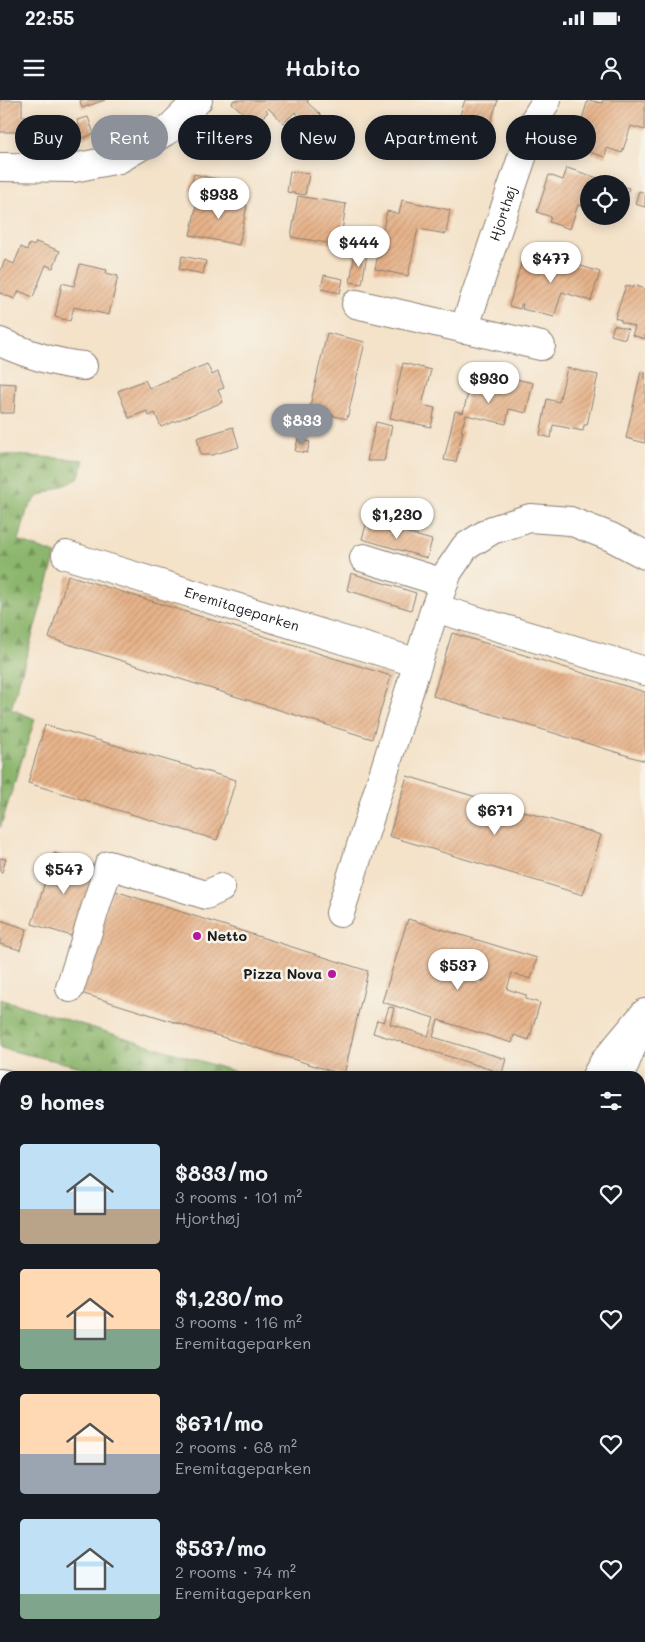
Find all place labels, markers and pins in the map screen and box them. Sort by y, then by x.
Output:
pin: $938 [189,178,249,220]
pin: $444 [329,226,389,268]
pin: $477 [521,242,581,284]
pin: $930 [459,362,519,404]
pin: $833 [272,404,332,446]
pin: $1,230 [356,498,438,540]
pin: $671 [465,794,525,836]
pin: $547 [34,852,94,895]
place label: Netto [207,926,247,945]
marker: Netto [191,930,203,942]
pin: $537 [428,948,488,991]
place label: Pizza Nova [243,964,322,983]
marker: Pizza Nova [326,968,338,980]

